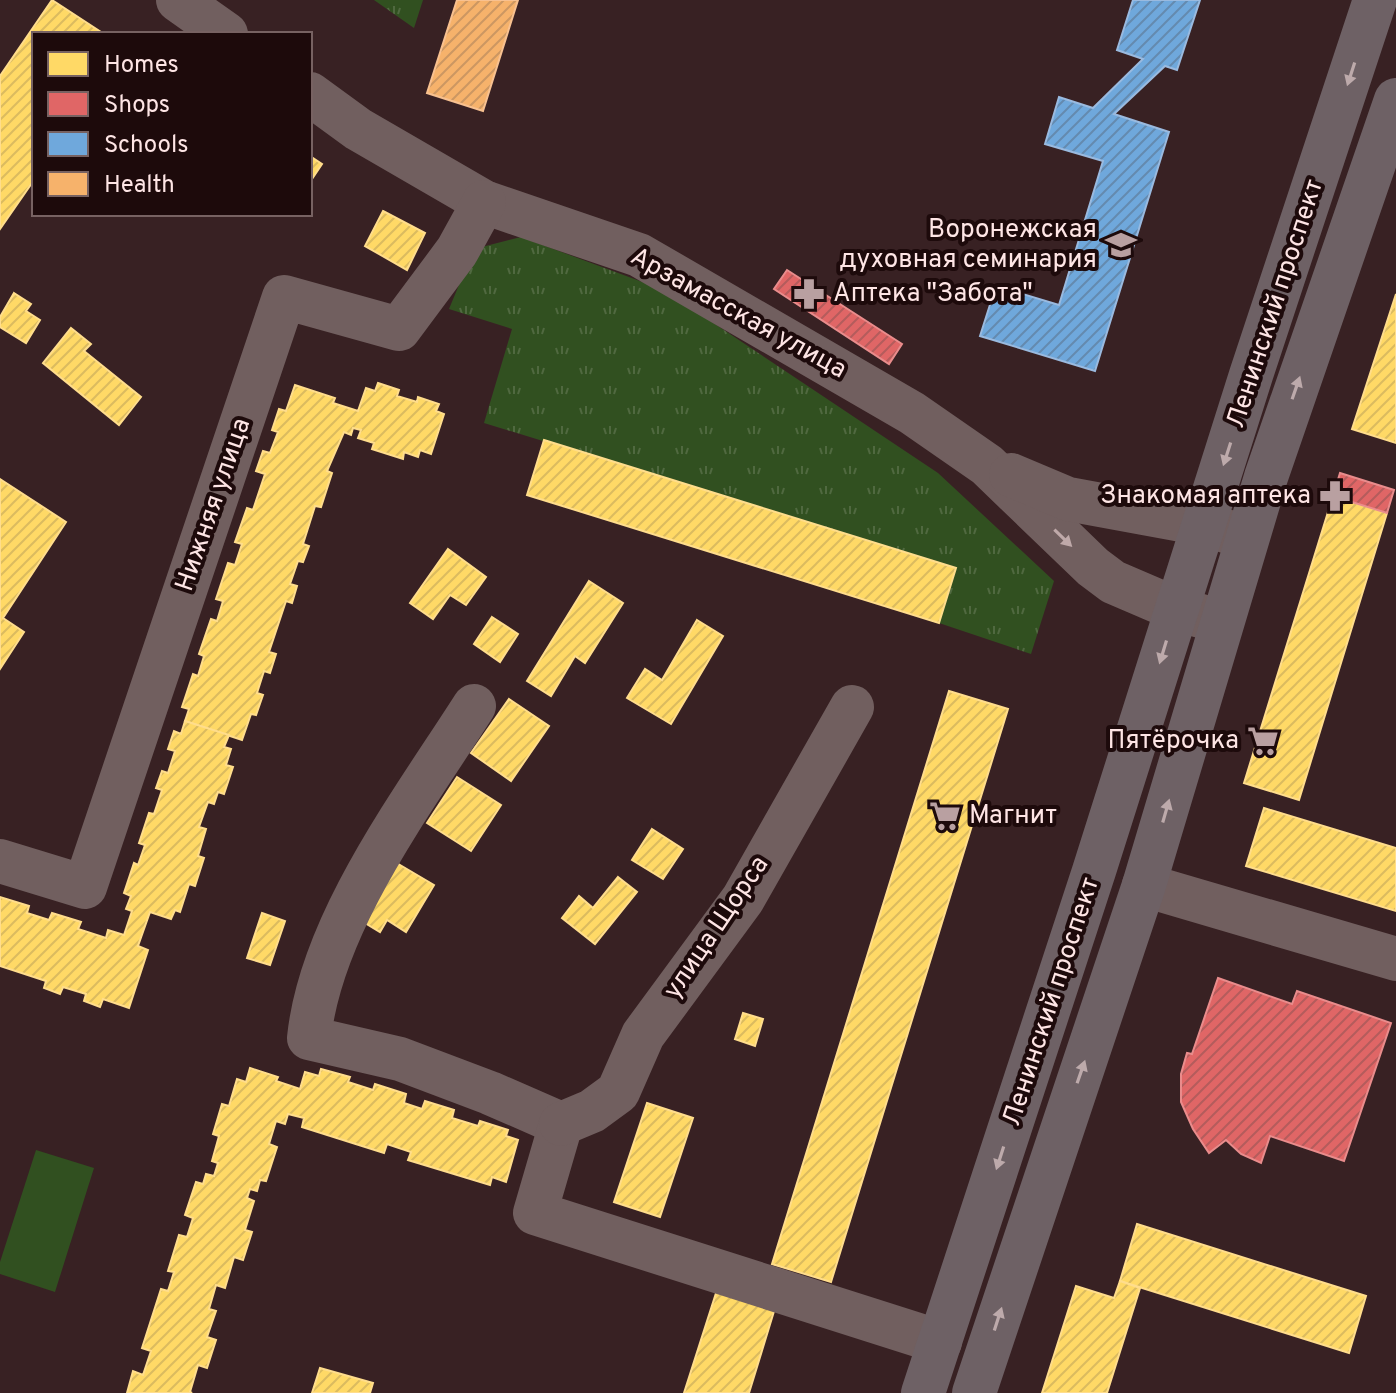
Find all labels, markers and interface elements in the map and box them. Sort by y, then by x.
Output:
legend [32,32,312,216]
text: Homes [104,51,179,81]
one-way arrow [1344,62,1357,86]
text: Shops [104,91,170,121]
text: Schools [104,131,189,161]
text: Health [104,171,175,201]
street label: Ленинский проспект [1220,176,1332,432]
place label: Воронежская духовная семинария [839,214,1097,277]
school or university icon: Воронежская духовная семинария [1104,228,1138,262]
street label: Арзамасская улица [624,241,852,387]
pharmacy icon: Аптека "Забота" [792,277,826,311]
place label: Аптека "Забота" [833,278,1033,311]
one-way arrow [1291,376,1303,400]
street label: Нижняя улица [169,414,259,596]
one-way arrow [1220,443,1232,467]
pharmacy icon: Знакомая аптека [1318,479,1352,513]
place label: Знакомая аптека [1100,480,1311,513]
one-way arrow [1053,528,1072,547]
one-way arrow [1156,640,1169,664]
supermarket icon: Пятёрочка [1246,724,1280,758]
place label: Пятёрочка [1107,725,1239,758]
one-way arrow [1160,798,1173,822]
supermarket icon: Магнит [928,799,962,833]
place label: Магнит [969,800,1057,833]
street label: улица Щорса [657,850,777,1006]
street label: Ленинский проспект [996,874,1108,1130]
one-way arrow [1075,1060,1087,1084]
one-way arrow [993,1146,1006,1170]
one-way arrow [993,1307,1005,1331]

